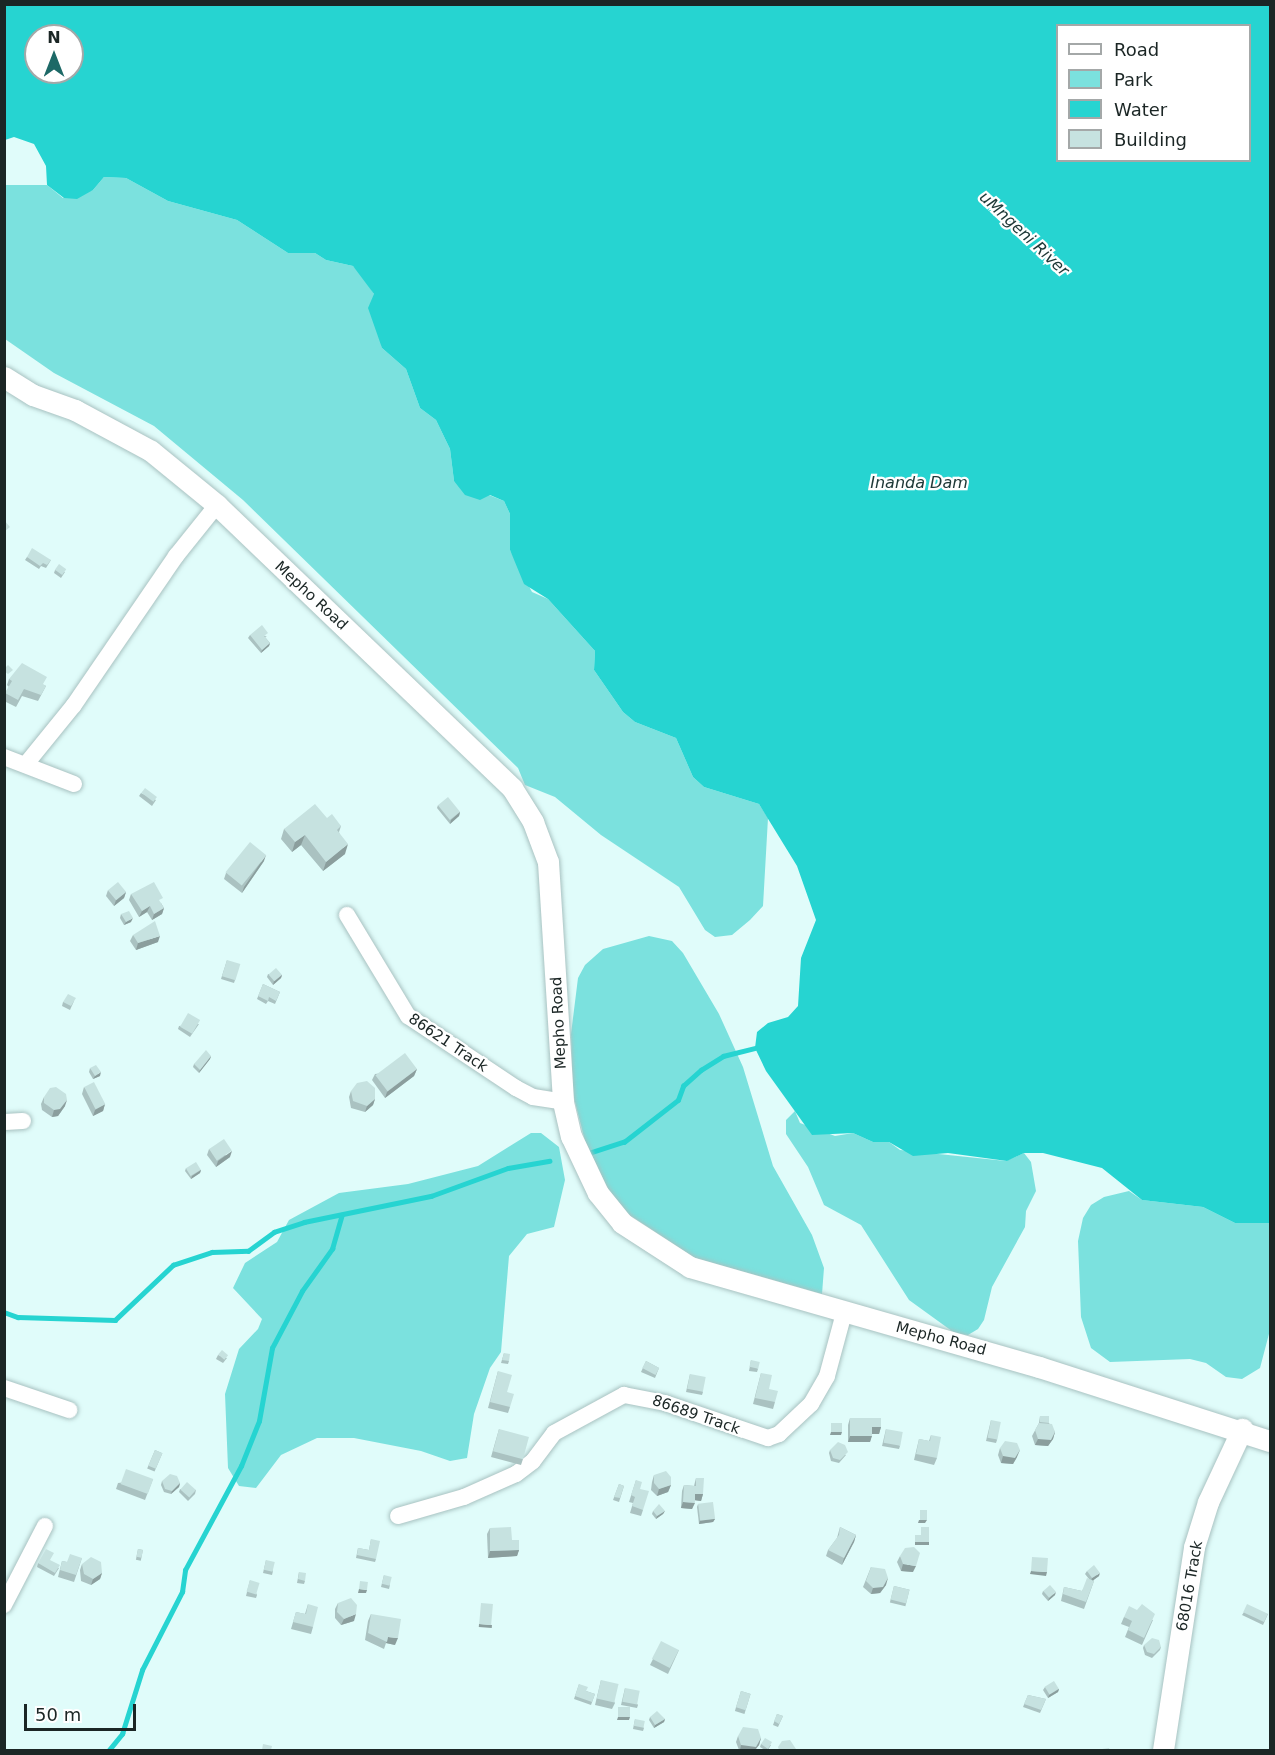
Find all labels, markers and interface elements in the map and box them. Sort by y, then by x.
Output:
north arrow [24,24,84,84]
legend [1056,24,1251,162]
text: N [47,28,61,47]
text: Road [1114,39,1159,60]
text: Park [1114,69,1153,90]
text: Water [1114,99,1167,120]
text: Building [1114,129,1187,150]
water label: uMngeni River [975,188,1073,280]
water label: Inanda Dam [870,473,968,493]
street label: Mepho Road [271,558,351,634]
street label: Mepho Road [548,976,570,1070]
street label: 86621 Track [405,1010,491,1076]
street label: Mepho Road [894,1318,988,1360]
street label: 86689 Track [650,1392,742,1438]
street label: 68016 Track [1173,1539,1207,1633]
scale bar [27,1692,140,1730]
text: 50 m [35,1704,81,1725]

